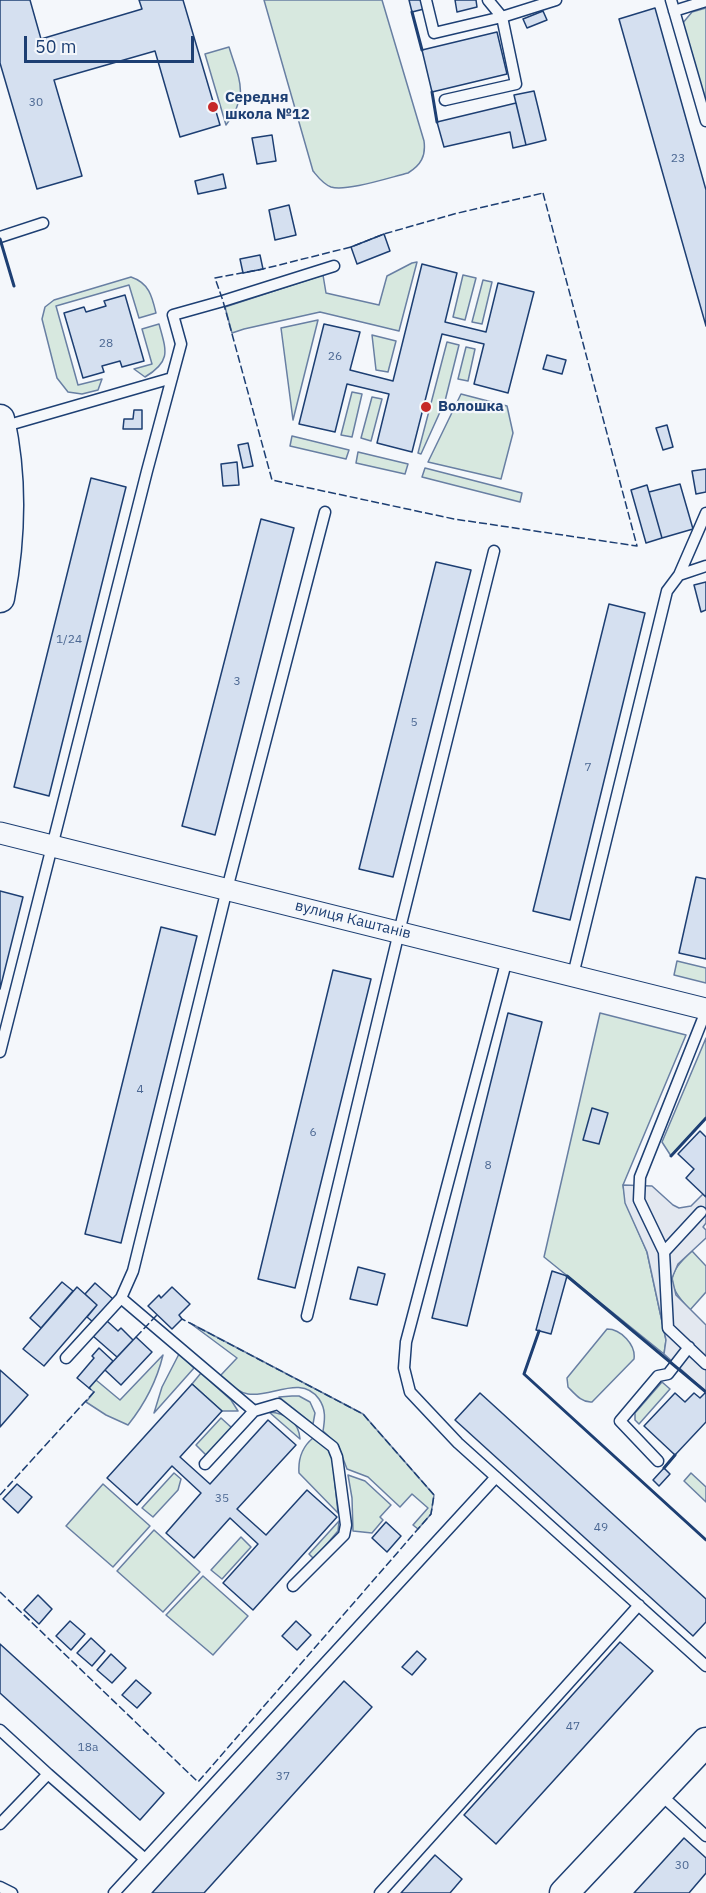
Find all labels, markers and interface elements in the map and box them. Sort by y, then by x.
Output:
scale bar [27,24,196,62]
text: 50 m [35,35,77,58]
place label: Середня школа №12 [225,89,310,124]
house number: 30 [29,96,43,110]
marker: Середня школа №12 [206,100,220,114]
house number: 23 [671,152,685,166]
house number: 28 [99,337,113,351]
house number: 26 [328,350,342,364]
place label: Волошка [438,398,504,416]
marker: Волошка [419,400,433,414]
house number: 1/24 [56,633,82,647]
house number: 3 [233,675,241,689]
house number: 5 [410,716,418,730]
house number: 7 [584,761,592,775]
street label: вулиця Каштанів [293,897,413,943]
house number: 4 [136,1083,144,1097]
house number: 6 [309,1126,317,1140]
house number: 8 [484,1159,492,1173]
house number: 35 [215,1492,229,1506]
house number: 49 [594,1521,608,1535]
house number: 47 [566,1720,580,1734]
house number: 18а [78,1741,98,1755]
house number: 37 [276,1770,290,1784]
house number: 30 [675,1859,689,1873]

